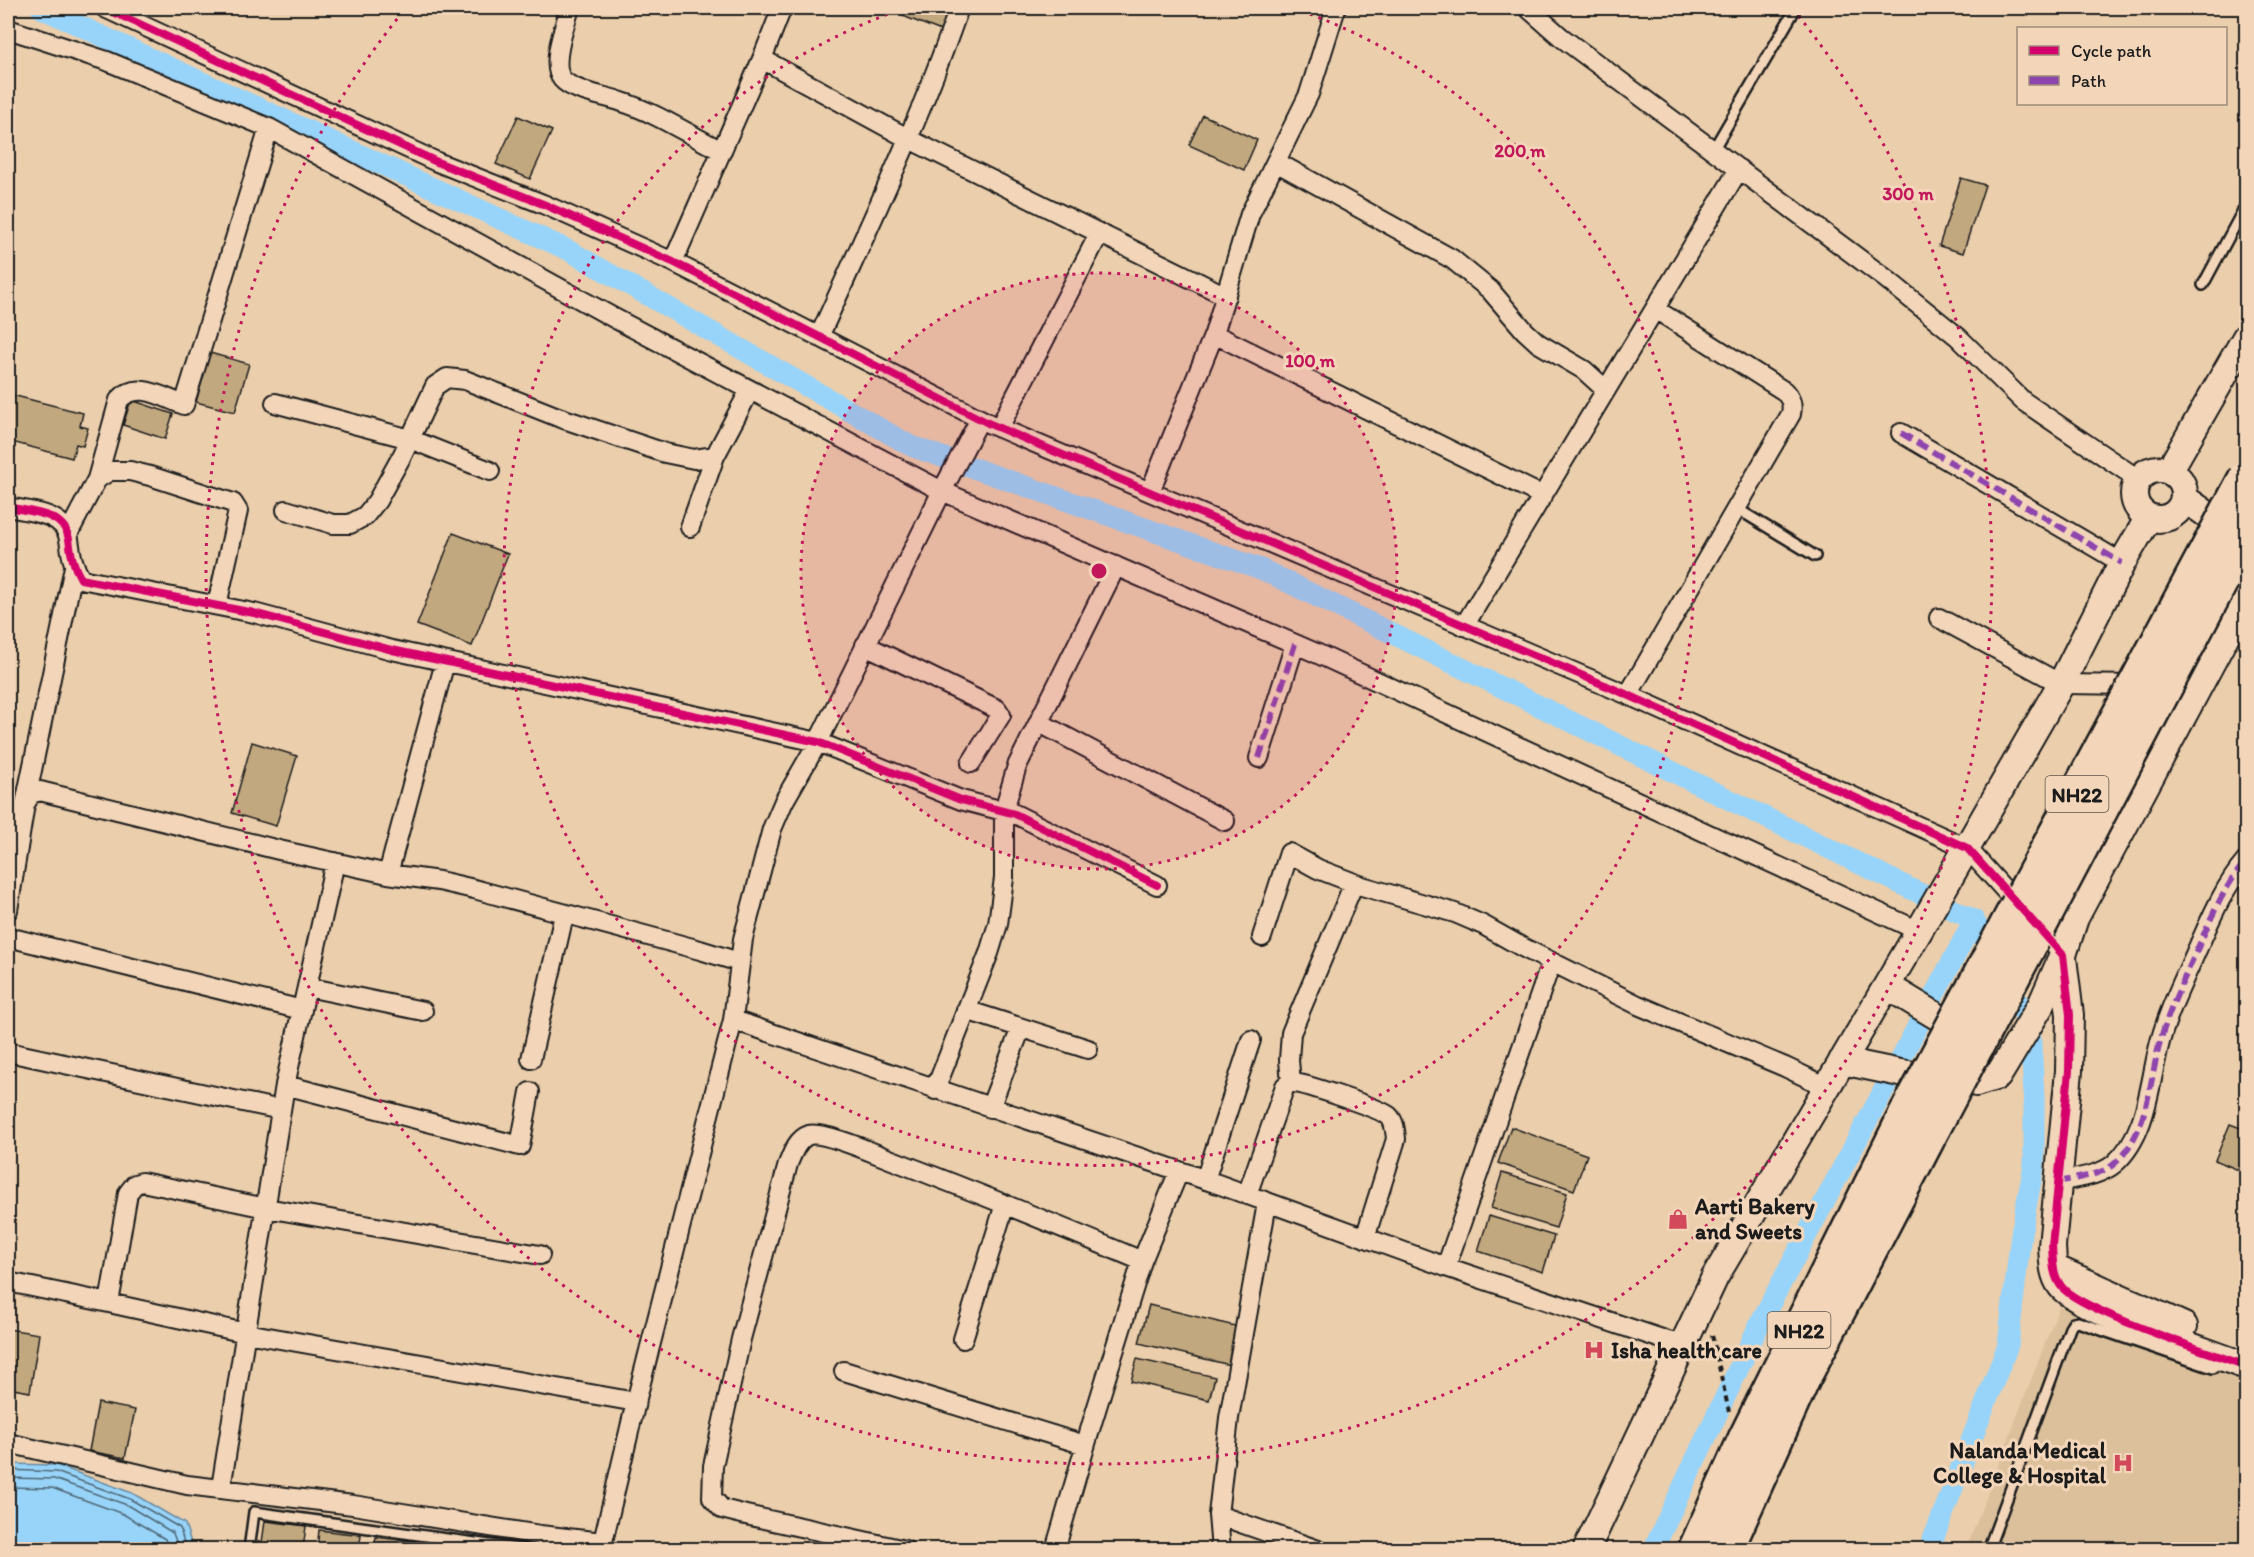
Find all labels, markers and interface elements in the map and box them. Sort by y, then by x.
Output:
legend [2017,27,2227,105]
text: Cycle path [2071,40,2152,62]
text: Path [2071,70,2106,92]
text: 200 m [1495,140,1546,162]
text: 300 m [1882,183,1934,205]
text: 100 m [1285,350,1336,372]
centre of rings [1089,561,1109,581]
road number: NH22 [2046,776,2108,812]
place label: Aarti Bakery and Sweets [1694,1193,1815,1245]
shop icon: Aarti Bakery and Sweets [1666,1207,1690,1231]
road number: NH22 [1768,1312,1830,1348]
place label: Isha health care [1611,1337,1762,1364]
hospital icon: Isha health care [1582,1338,1606,1362]
place label: Nalanda Medical College & Hospital [1933,1437,2107,1489]
hospital icon: Nalanda Medical College & Hospital [2111,1451,2135,1475]

